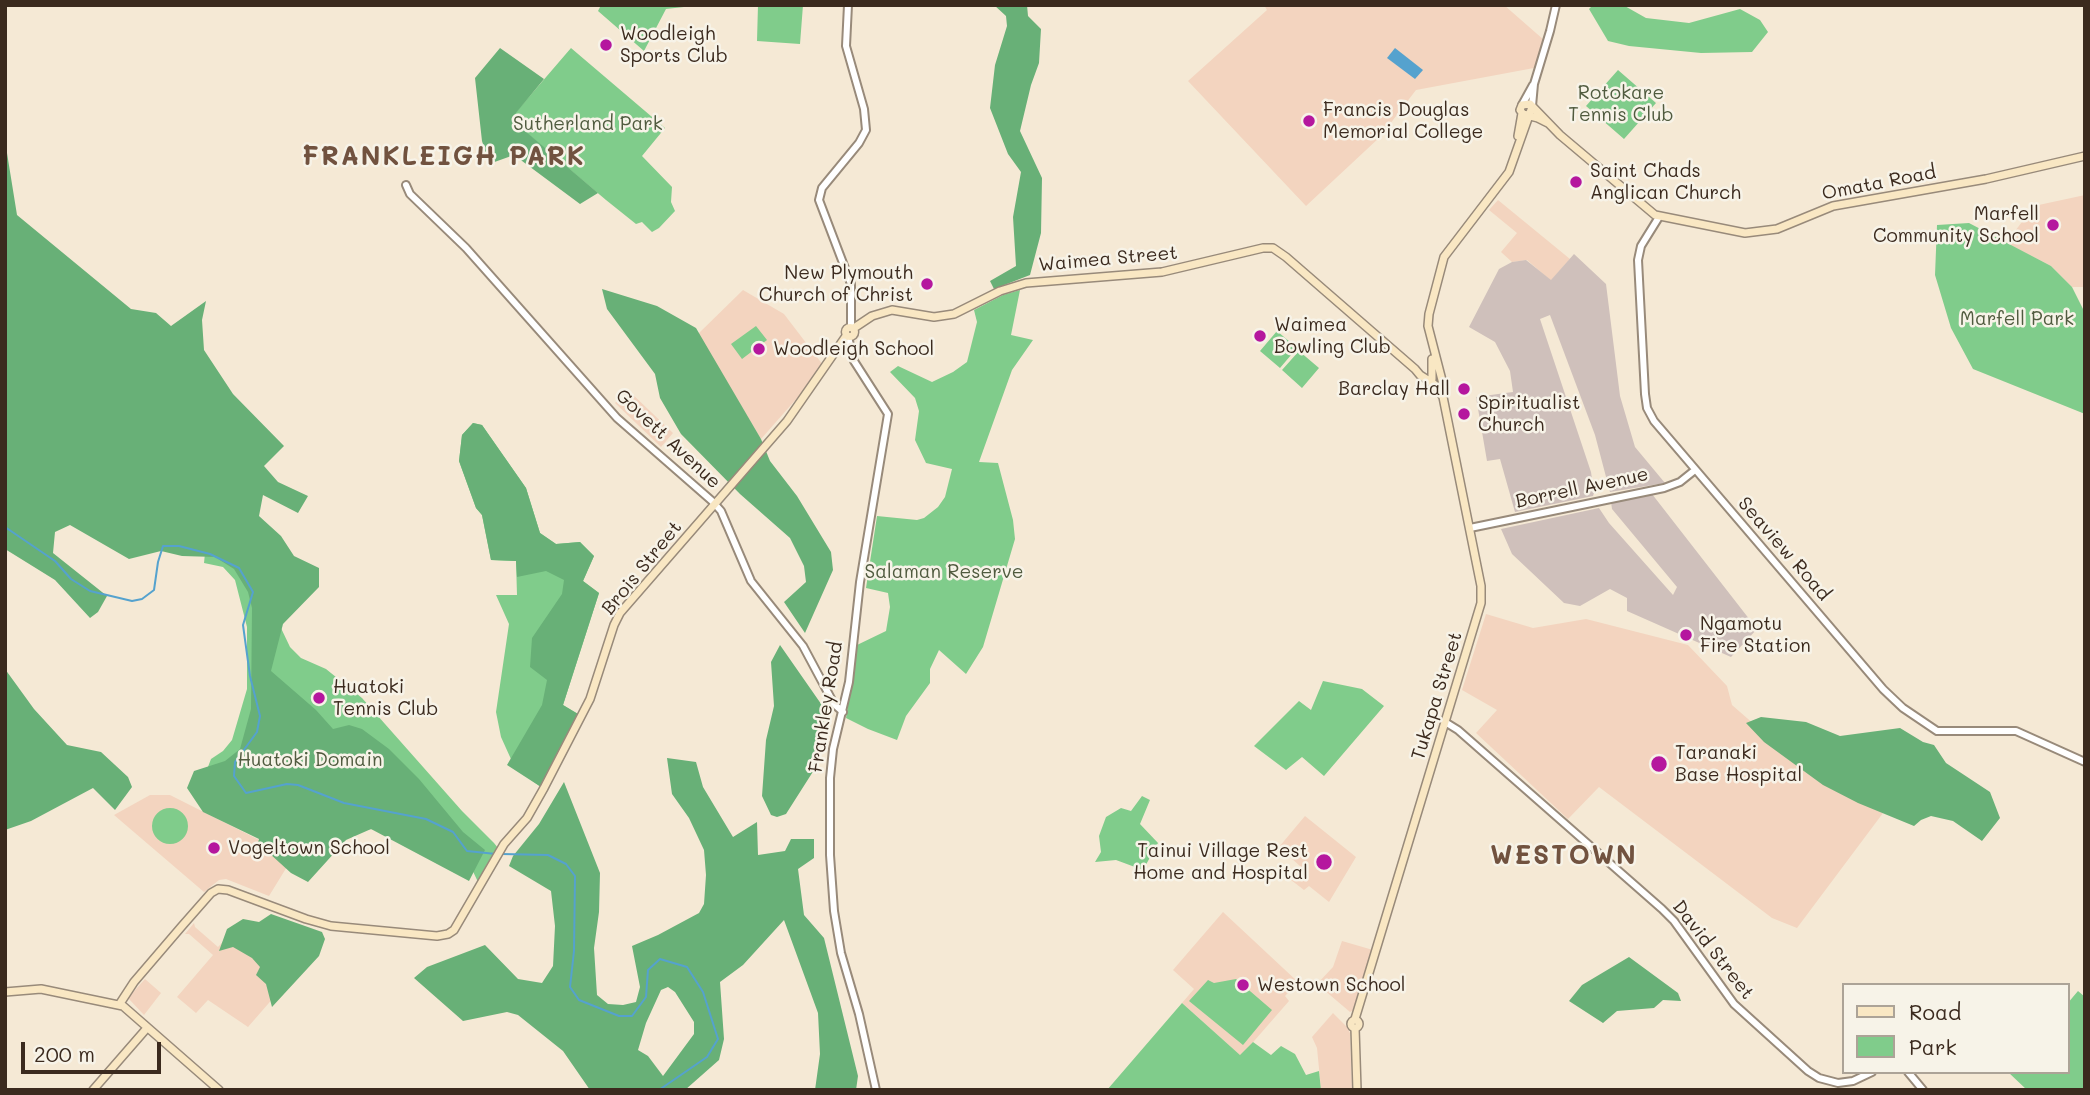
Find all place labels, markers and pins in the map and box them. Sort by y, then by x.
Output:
place label: Woodleigh Sports Club [620,23,728,67]
marker: Woodleigh Sports Club [598,37,614,53]
place label: Francis Douglas Memorial College [1323,99,1483,143]
marker: Francis Douglas Memorial College [1301,113,1317,129]
place label: Saint Chads Anglican Church [1590,160,1741,204]
marker: Saint Chads Anglican Church [1568,174,1584,190]
place label: Marfell Community School [1873,203,2039,247]
marker: Marfell Community School [2045,217,2061,233]
place label: New Plymouth Church of Christ [759,262,913,306]
marker: New Plymouth Church of Christ [919,276,935,292]
place label: Waimea Bowling Club [1274,314,1391,358]
marker: Waimea Bowling Club [1252,328,1268,344]
place label: Woodleigh School [773,338,934,360]
marker: Woodleigh School [751,341,767,357]
place label: Barclay Hall [1338,378,1450,400]
marker: Barclay Hall [1456,381,1472,397]
place label: Spiritualist Church [1478,392,1580,436]
marker: Spiritualist Church [1456,406,1472,422]
place label: Ngamotu Fire Station [1700,613,1811,657]
marker: Ngamotu Fire Station [1678,627,1694,643]
place label: Huatoki Tennis Club [333,676,438,720]
marker: Huatoki Tennis Club [311,690,327,706]
place label: Taranaki Base Hospital [1675,742,1802,786]
marker: Taranaki Base Hospital [1649,754,1669,774]
place label: Vogeltown School [228,837,390,859]
marker: Vogeltown School [206,840,222,856]
place label: Tainui Village Rest Home and Hospital [1133,840,1308,884]
marker: Tainui Village Rest Home and Hospital [1314,852,1334,872]
place label: Westown School [1257,974,1406,996]
marker: Westown School [1235,977,1251,993]

